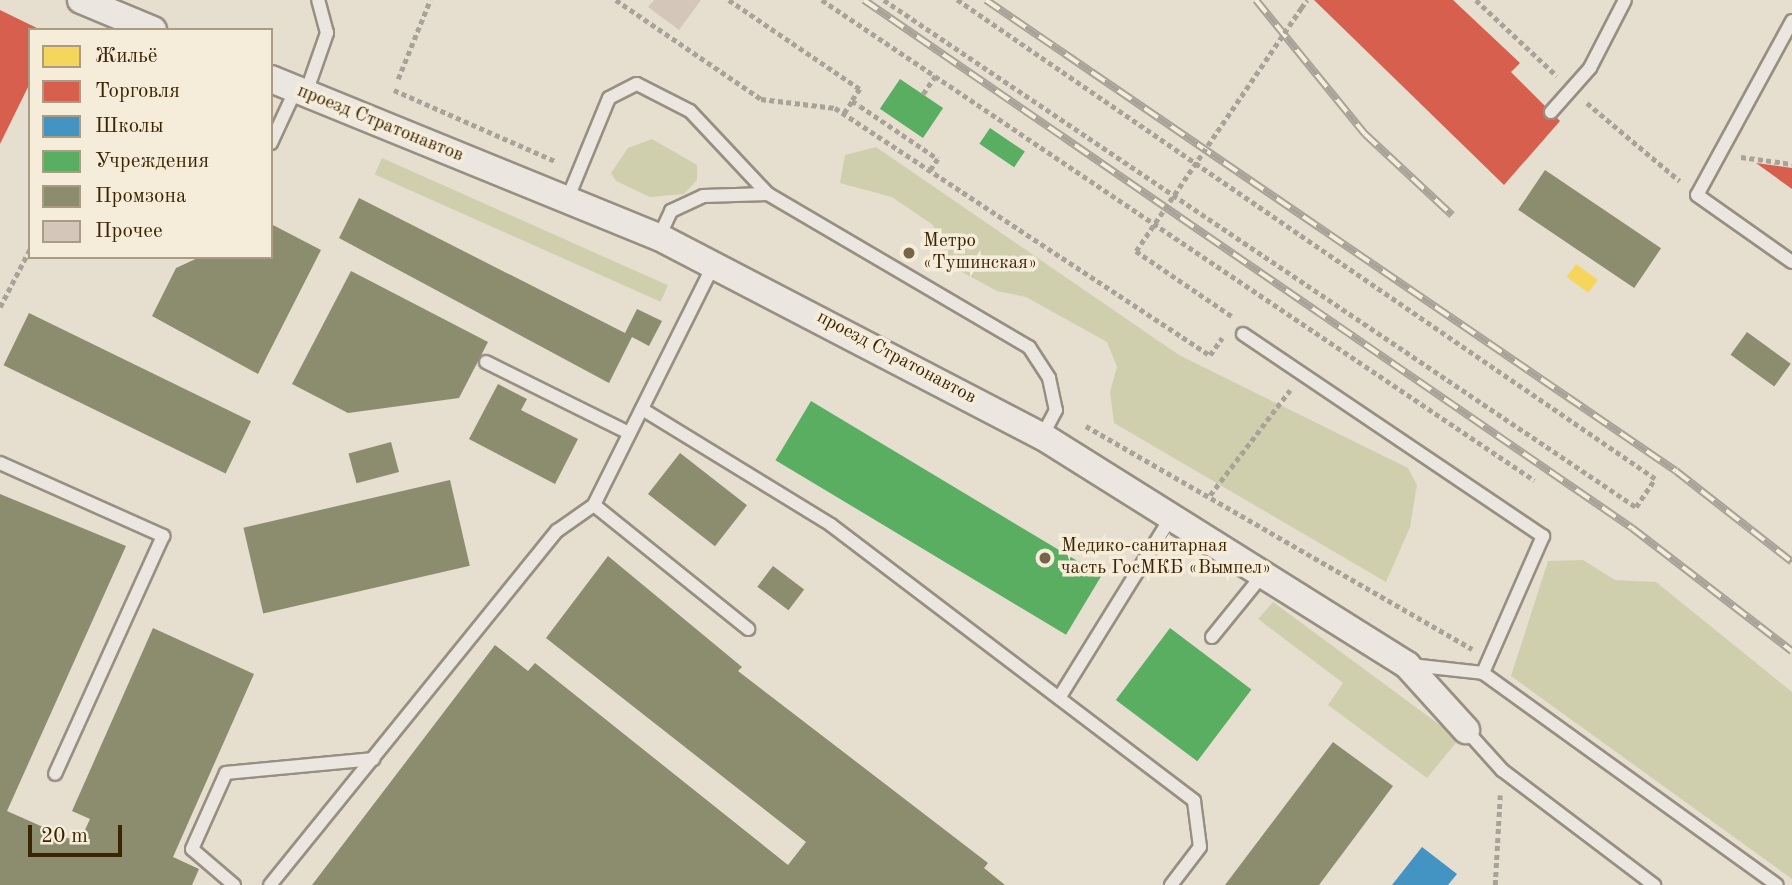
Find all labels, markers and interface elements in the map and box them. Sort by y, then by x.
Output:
legend [28,28,273,259]
text: Жильё [95,46,158,67]
street label: проезд Стратонавтов [294,80,466,168]
text: Торговля [95,81,180,102]
text: Школы [95,116,164,137]
text: Учреждения [95,151,209,172]
text: Промзона [95,186,186,207]
text: Прочее [95,221,163,242]
place label: Метро «Тушинская» [923,231,1037,275]
marker: Метро «Тушинская» [901,245,917,261]
street label: проезд Стратонавтов [812,306,980,410]
place label: Медико-санитарная часть ГосМКБ «Вымпел» [1061,536,1271,580]
marker: Медико-санитарная часть ГосМКБ «Вымпел» [1035,548,1055,568]
scale bar [32,812,126,856]
text: 20 m [41,826,88,847]

